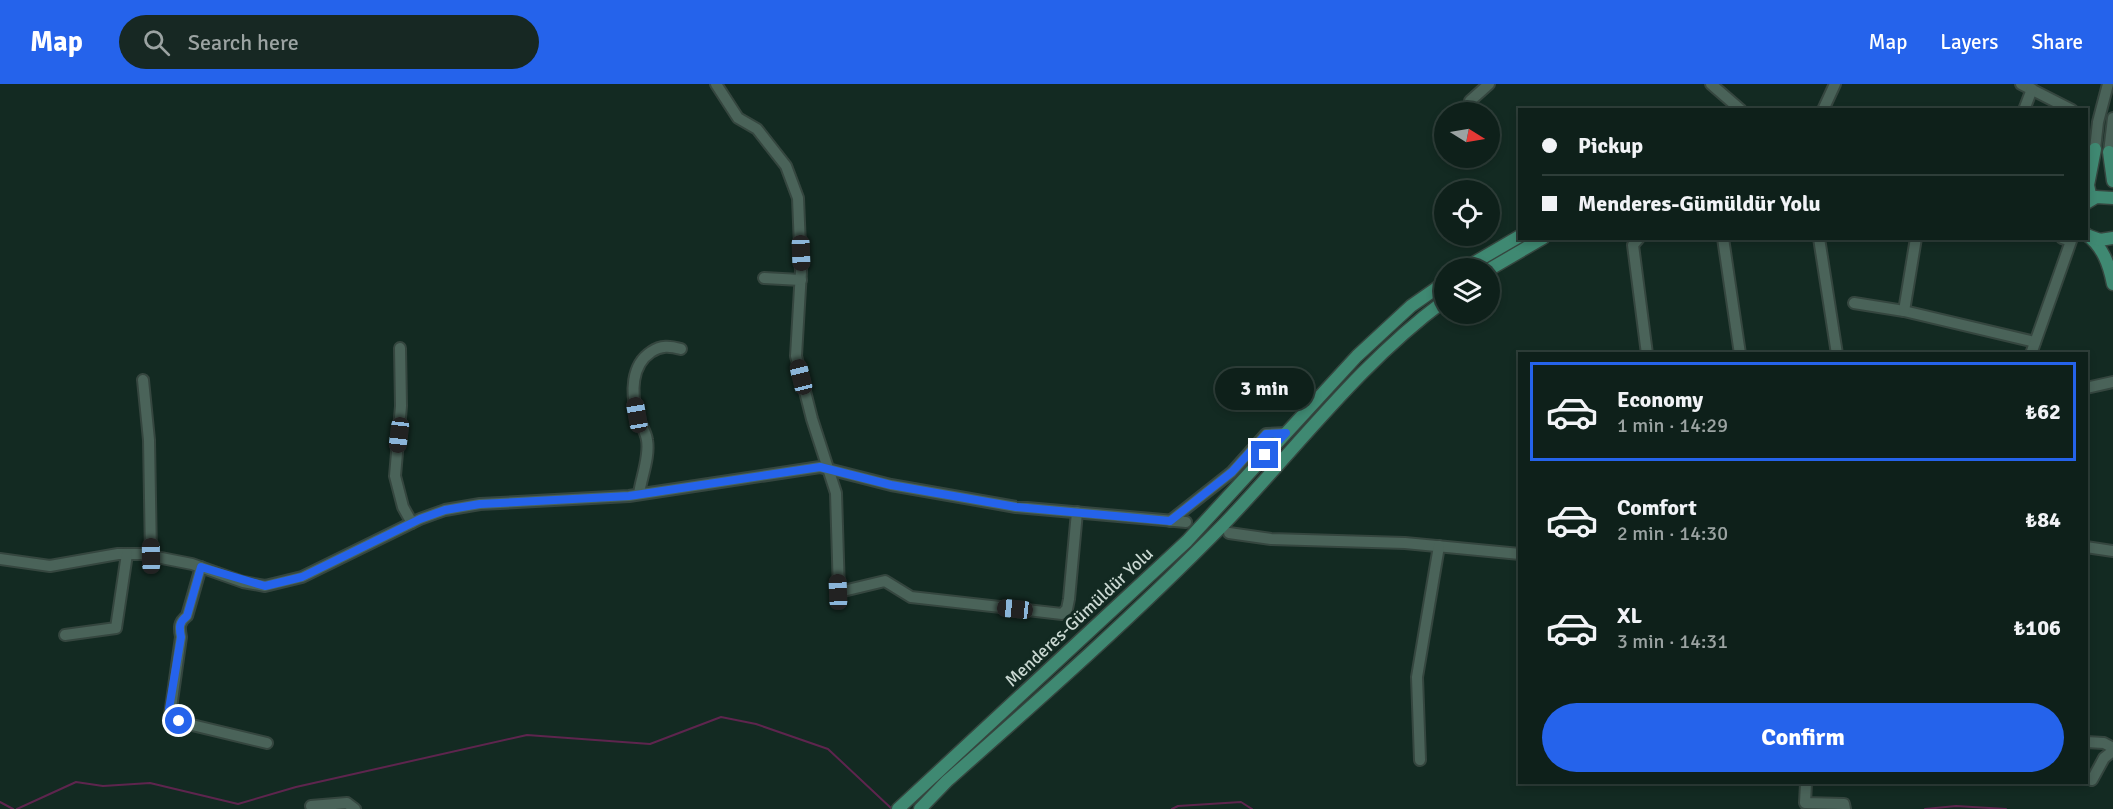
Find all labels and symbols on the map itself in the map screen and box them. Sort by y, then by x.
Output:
north arrow [1434,102,1500,168]
car [791,235,811,271]
car [788,357,814,397]
callout: 3 min [1216,368,1314,410]
car [625,396,649,434]
car [388,416,410,454]
route end [1251,441,1278,468]
car [142,538,160,574]
street label: Menderes-Gümüldür Yolu [1000,543,1158,691]
car [828,574,848,610]
car [996,598,1034,620]
route start [165,707,192,734]

